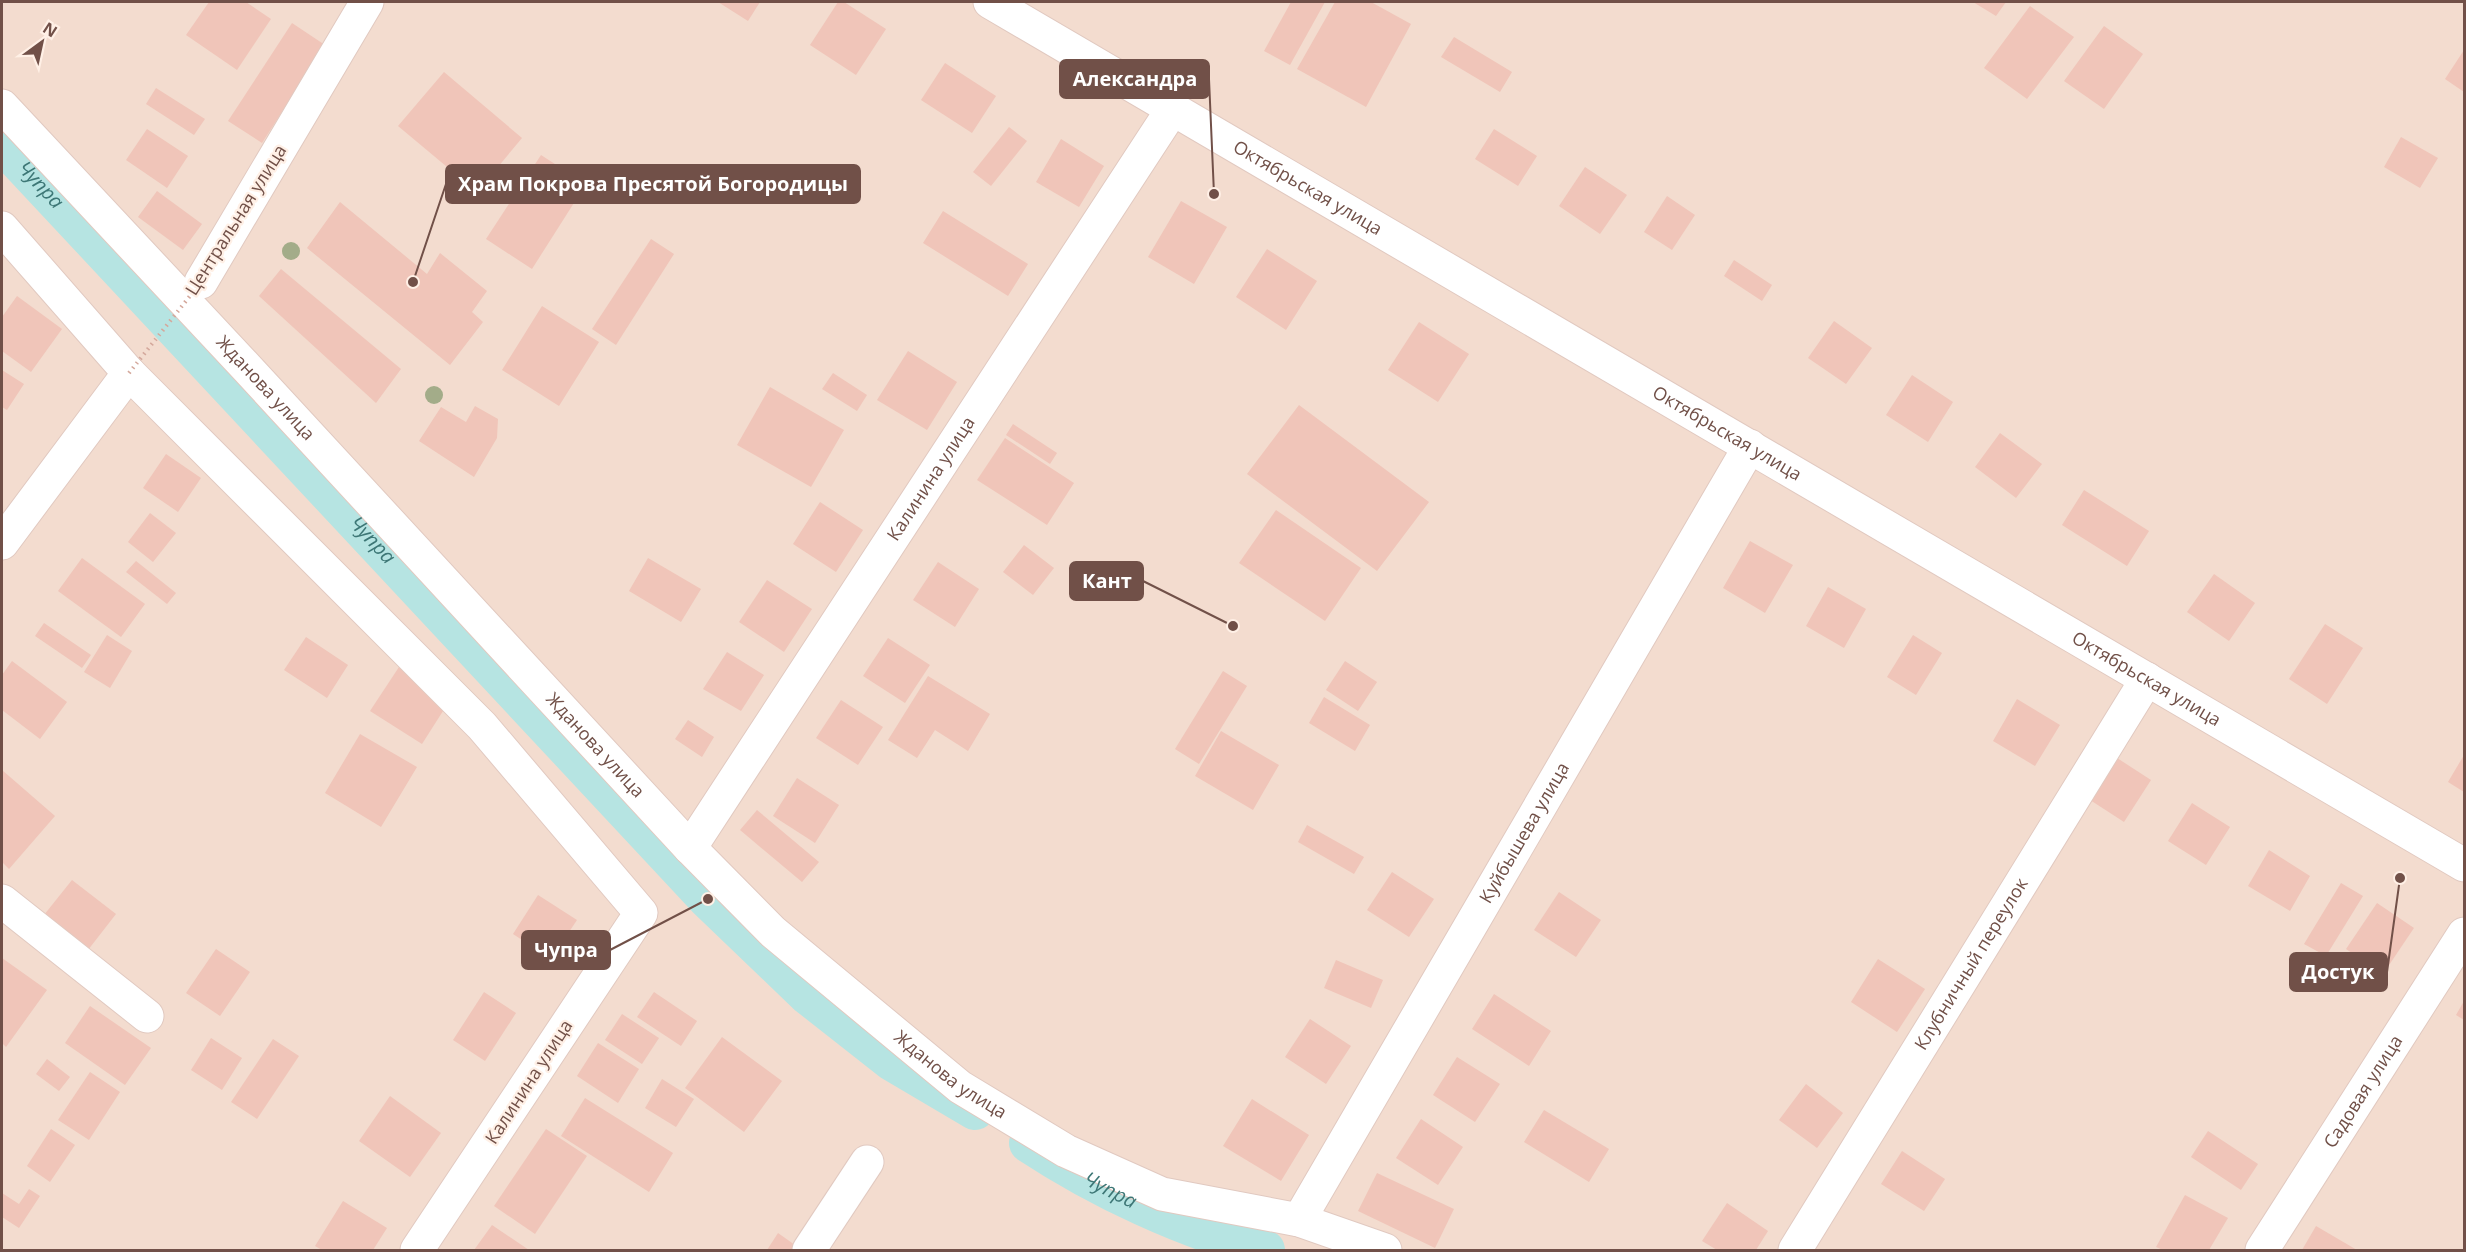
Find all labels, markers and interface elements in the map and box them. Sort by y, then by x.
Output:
north arrow [12,12,72,72]
text: N [39,17,62,42]
callout: Александра [1060,60,1209,98]
text: Александра [1073,65,1197,92]
street label: Октябрьская улица [1229,134,1387,240]
street label: Центральная улица [179,140,291,299]
water label: Чупра [12,154,70,214]
callout: Храм Покрова Пресятой Богородицы [446,165,860,203]
text: Храм Покрова Пресятой Богородицы [458,170,848,197]
street label: Жданова улица [212,330,321,445]
street label: Октябрьская улица [1649,380,1806,486]
street label: Калинина улица [881,411,980,545]
water label: Чупра [344,510,402,569]
callout: Кант [1070,562,1143,600]
text: Кант [1082,567,1132,594]
street label: Октябрьская улица [2068,625,2226,731]
street label: Жданова улица [541,687,650,802]
street label: Куйбышева улица [1473,758,1574,907]
street label: Клубничный переулок [1908,872,2033,1054]
callout: Чупра [522,931,610,969]
text: Чупра [534,936,598,963]
callout: Достук [2290,953,2387,991]
text: Достук [2302,958,2375,985]
street label: Калинина улица [479,1015,577,1148]
street label: Жданова улица [890,1024,1012,1124]
street label: Садовая улица [2317,1030,2407,1152]
water label: Чупра [1079,1165,1142,1214]

